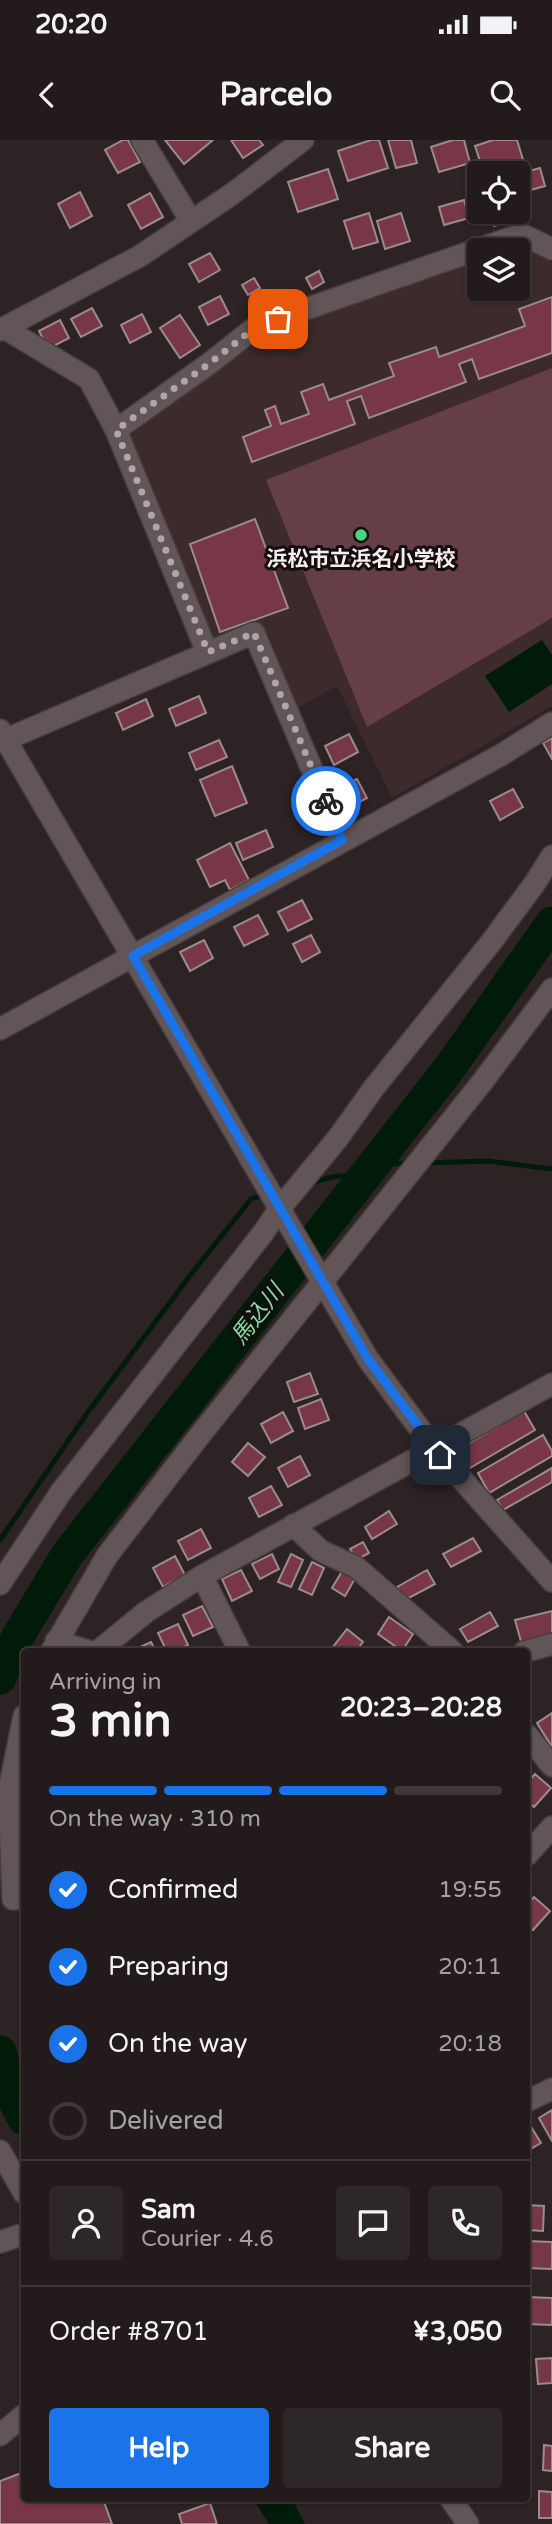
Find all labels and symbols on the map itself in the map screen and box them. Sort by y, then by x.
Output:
pin [248,289,308,349]
marker: 浜松市立浜名小学校 [353,527,369,543]
place label: 浜松市立浜名小学校 [267,547,456,572]
courier [291,766,361,836]
water label: 馬込川 [226,1276,292,1350]
pin [410,1425,470,1485]

